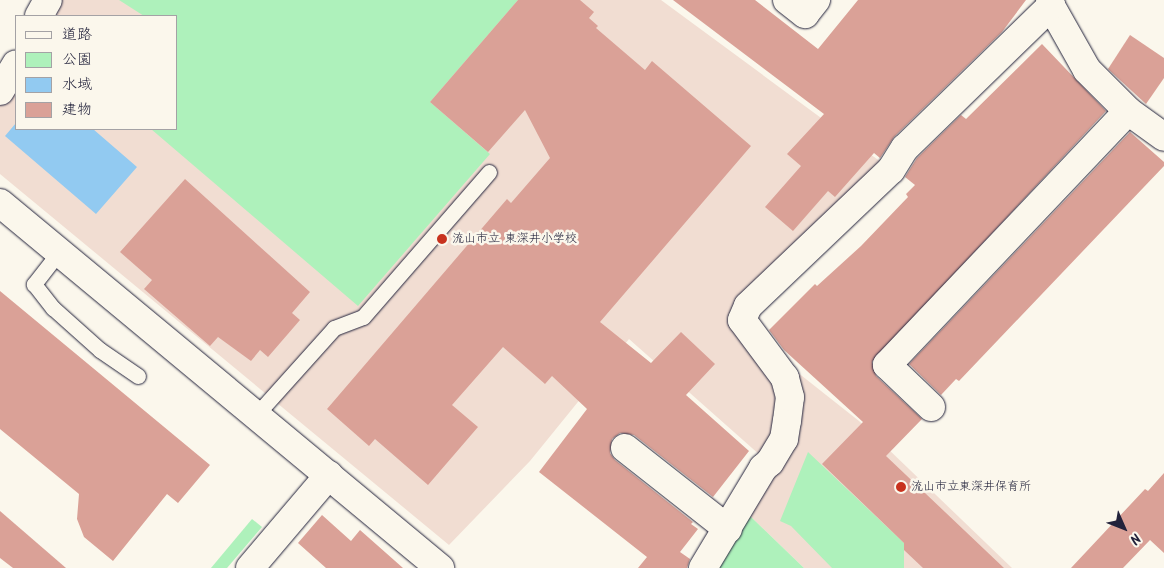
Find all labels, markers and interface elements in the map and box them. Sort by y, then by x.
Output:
legend [15,15,178,130]
text: 道路 [62,23,92,47]
text: 公園 [62,48,92,72]
text: 水域 [62,73,92,97]
text: 建物 [62,98,92,122]
place label: 流山市立 東深井小学校 [452,232,577,246]
marker: 流山市立 東深井小学校 [436,233,448,245]
place label: 流山市立東深井保育所 [911,480,1031,494]
marker: 流山市立東深井保育所 [895,481,907,493]
north arrow [1099,503,1149,553]
text: N [1124,528,1146,549]

